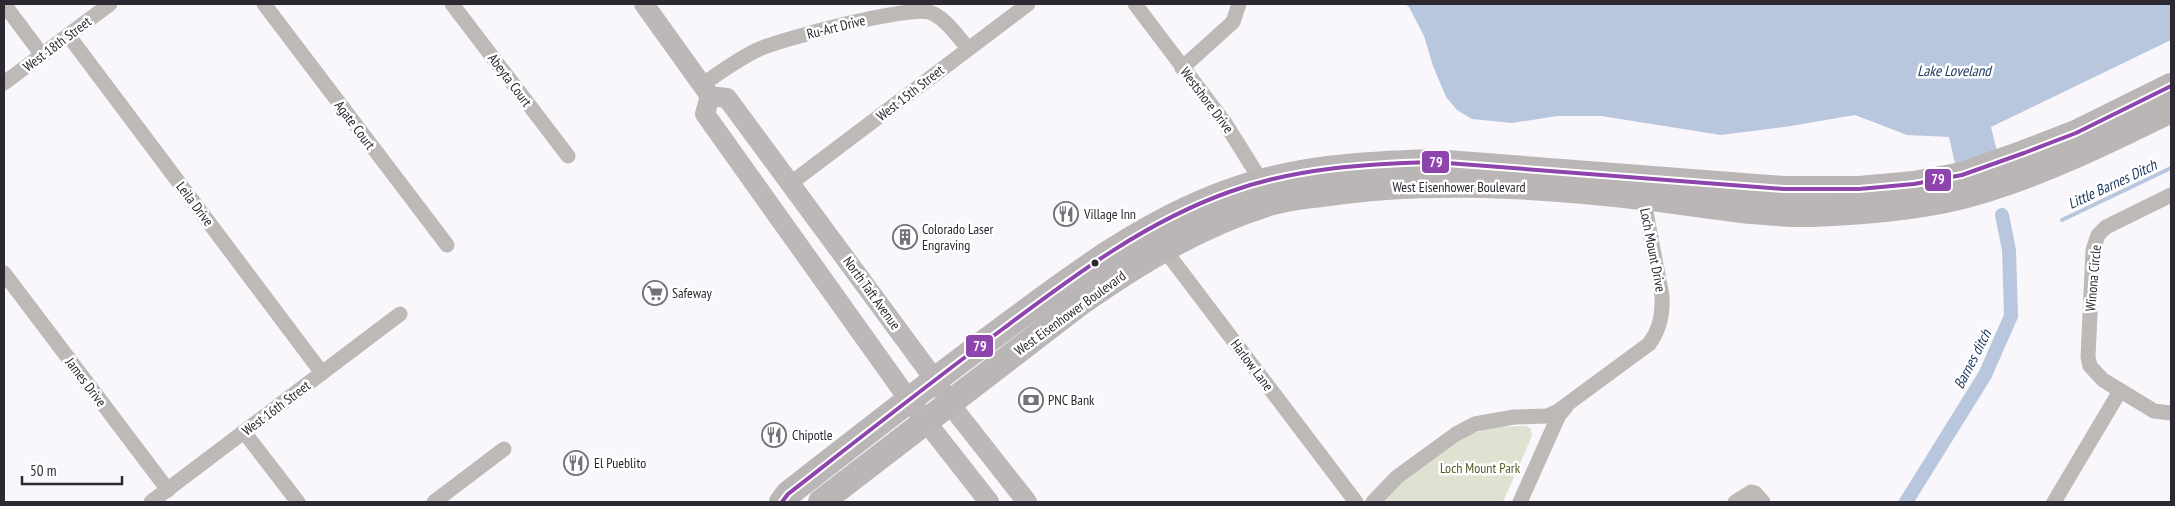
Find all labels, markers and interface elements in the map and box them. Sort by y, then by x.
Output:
street label: Ru-Art Drive [805,11,867,43]
street label: West 18th Street [19,12,95,76]
street label: Abeyta Court [484,50,536,110]
street label: West 15th Street [873,61,947,125]
water label: Lake Loveland [1917,61,1993,80]
street label: Westshore Drive [1176,63,1238,137]
street label: Agate Court [331,97,379,153]
line badge: 79 [1421,150,1450,174]
text: 79 [1429,153,1443,171]
water label: Little Barnes Ditch [2065,155,2161,213]
line badge: 79 [1924,168,1952,192]
text: 79 [1931,170,1945,188]
street label: Leila Drive [172,178,218,230]
street label: West Eisenhower Boulevard [1392,178,1526,196]
restaurant icon: Village Inn [1053,201,1079,227]
place label: Village Inn [1083,205,1136,223]
street label: Loch Mount Drive [1636,207,1670,294]
place label: Colorado Laser Engraving [922,220,994,254]
building icon: Colorado Laser Engraving [892,224,918,250]
street label: Winona Circle [2081,244,2105,312]
street label: North Taft Avenue [839,253,905,333]
unlabelled marker [1090,258,1100,268]
street label: West Eisenhower Boulevard [1011,267,1129,359]
supermarket icon: Safeway [642,280,668,306]
place label: Safeway [672,284,713,302]
water label: Barnes ditch [1949,325,1996,392]
line badge: 79 [965,334,994,358]
street label: Harlow Lane [1227,336,1277,395]
text: 79 [973,337,987,355]
street label: James Drive [61,353,110,410]
street label: West 16th Street [238,376,314,440]
bank icon: PNC Bank [1018,387,1044,413]
place label: PNC Bank [1048,391,1095,409]
restaurant icon: Chipotle [761,422,787,448]
place label: Chipotle [792,426,833,444]
restaurant icon: El Pueblito [563,450,589,476]
scale bar [22,454,122,486]
place label: El Pueblito [594,454,646,472]
park label: Loch Mount Park [1440,459,1521,477]
text: 50 m [30,461,56,480]

